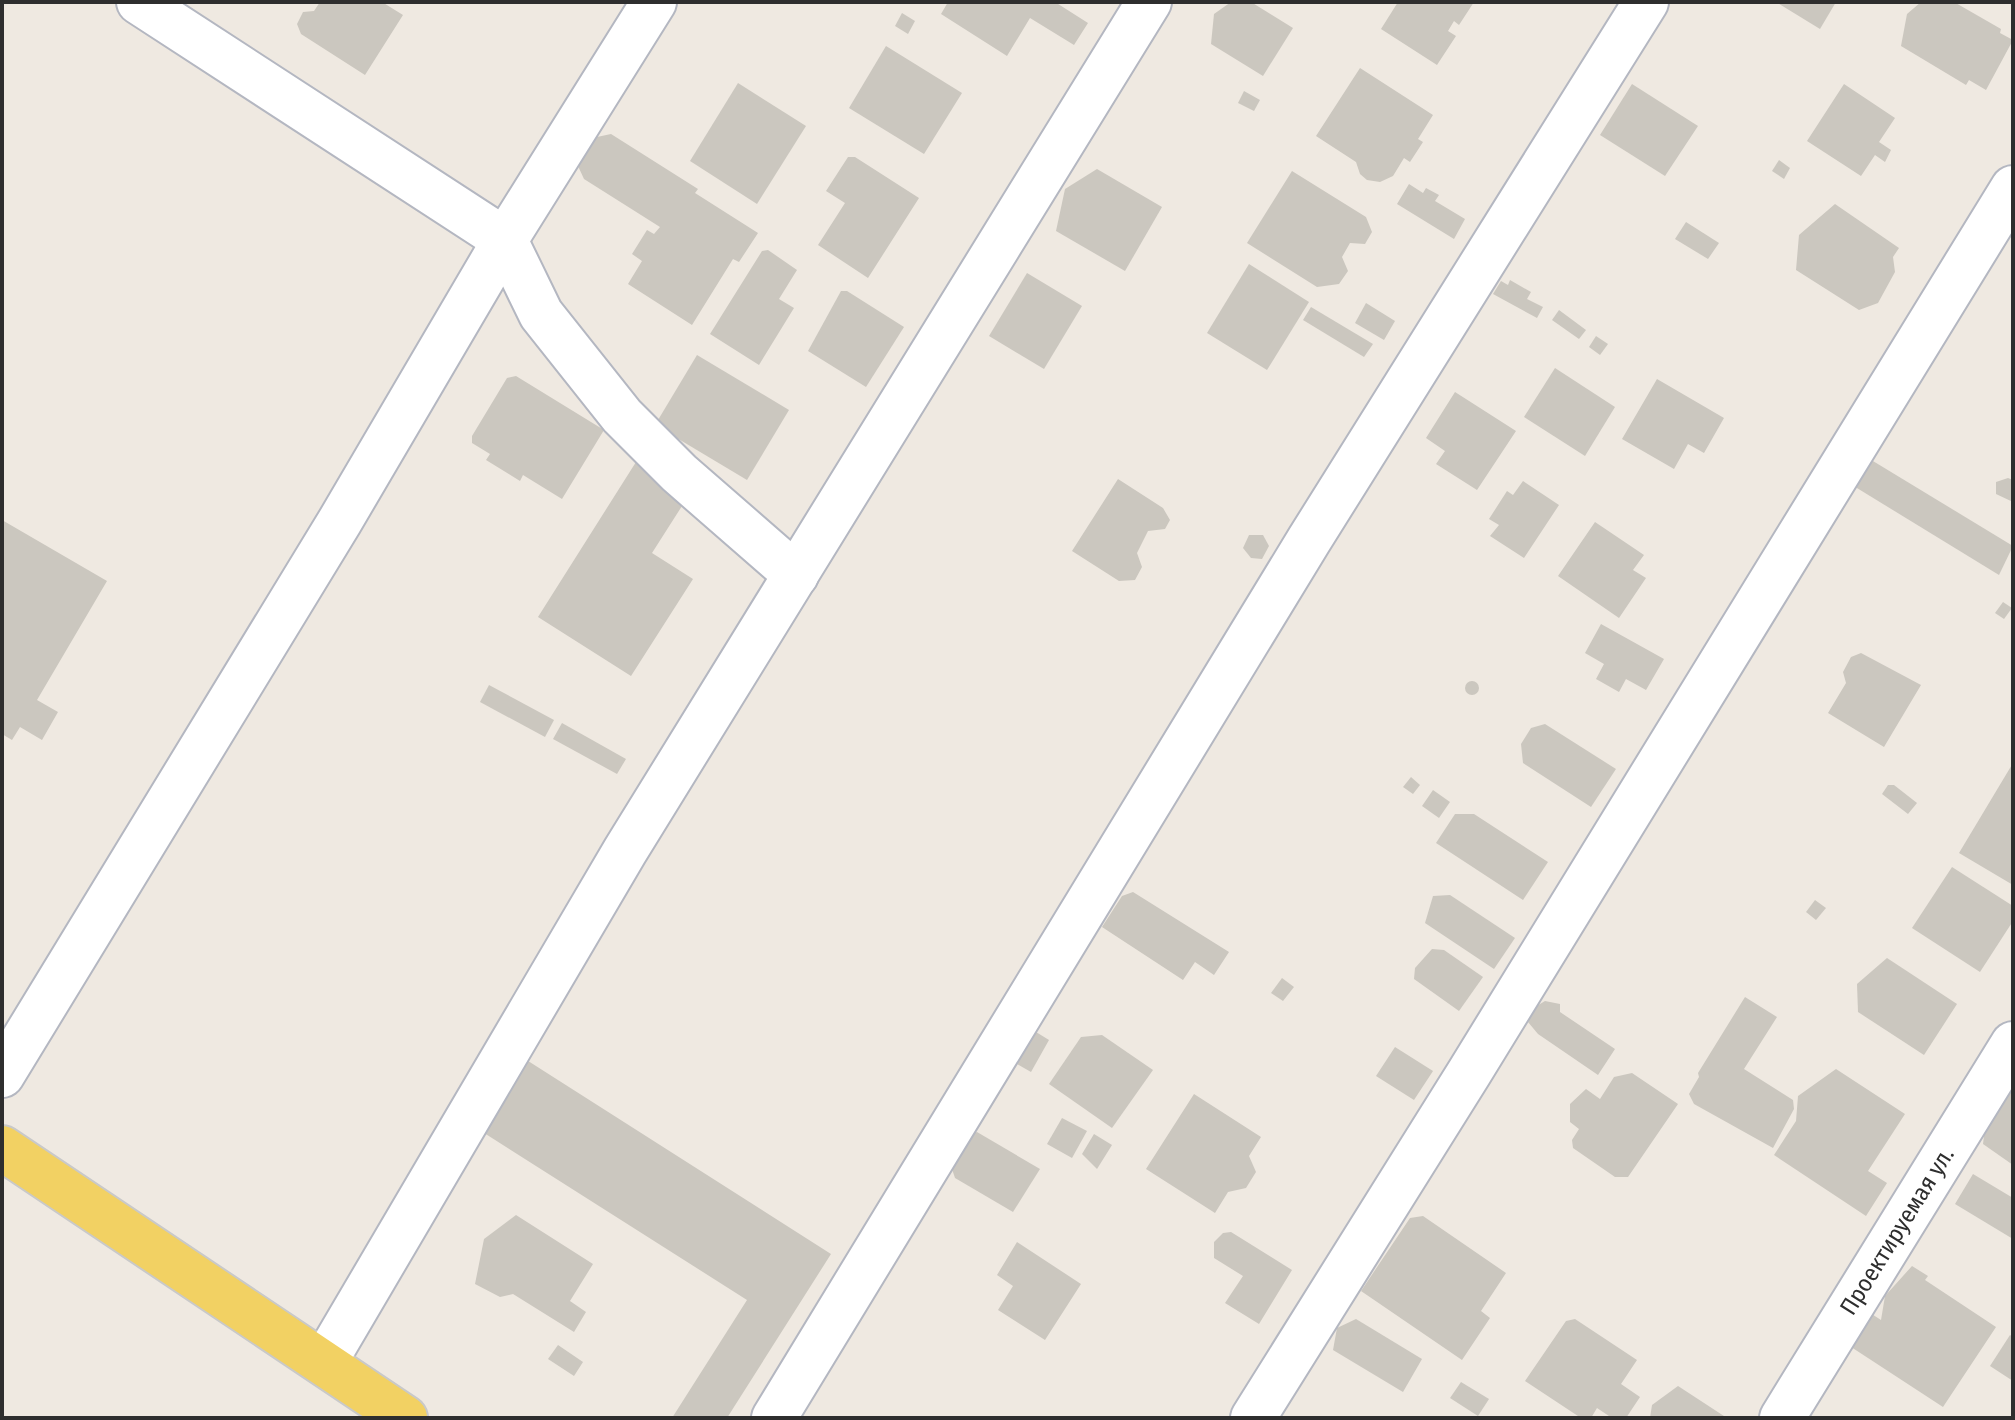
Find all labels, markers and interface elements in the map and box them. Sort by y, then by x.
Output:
street label: Проектируемая ул. [1834,1142,1960,1320]

